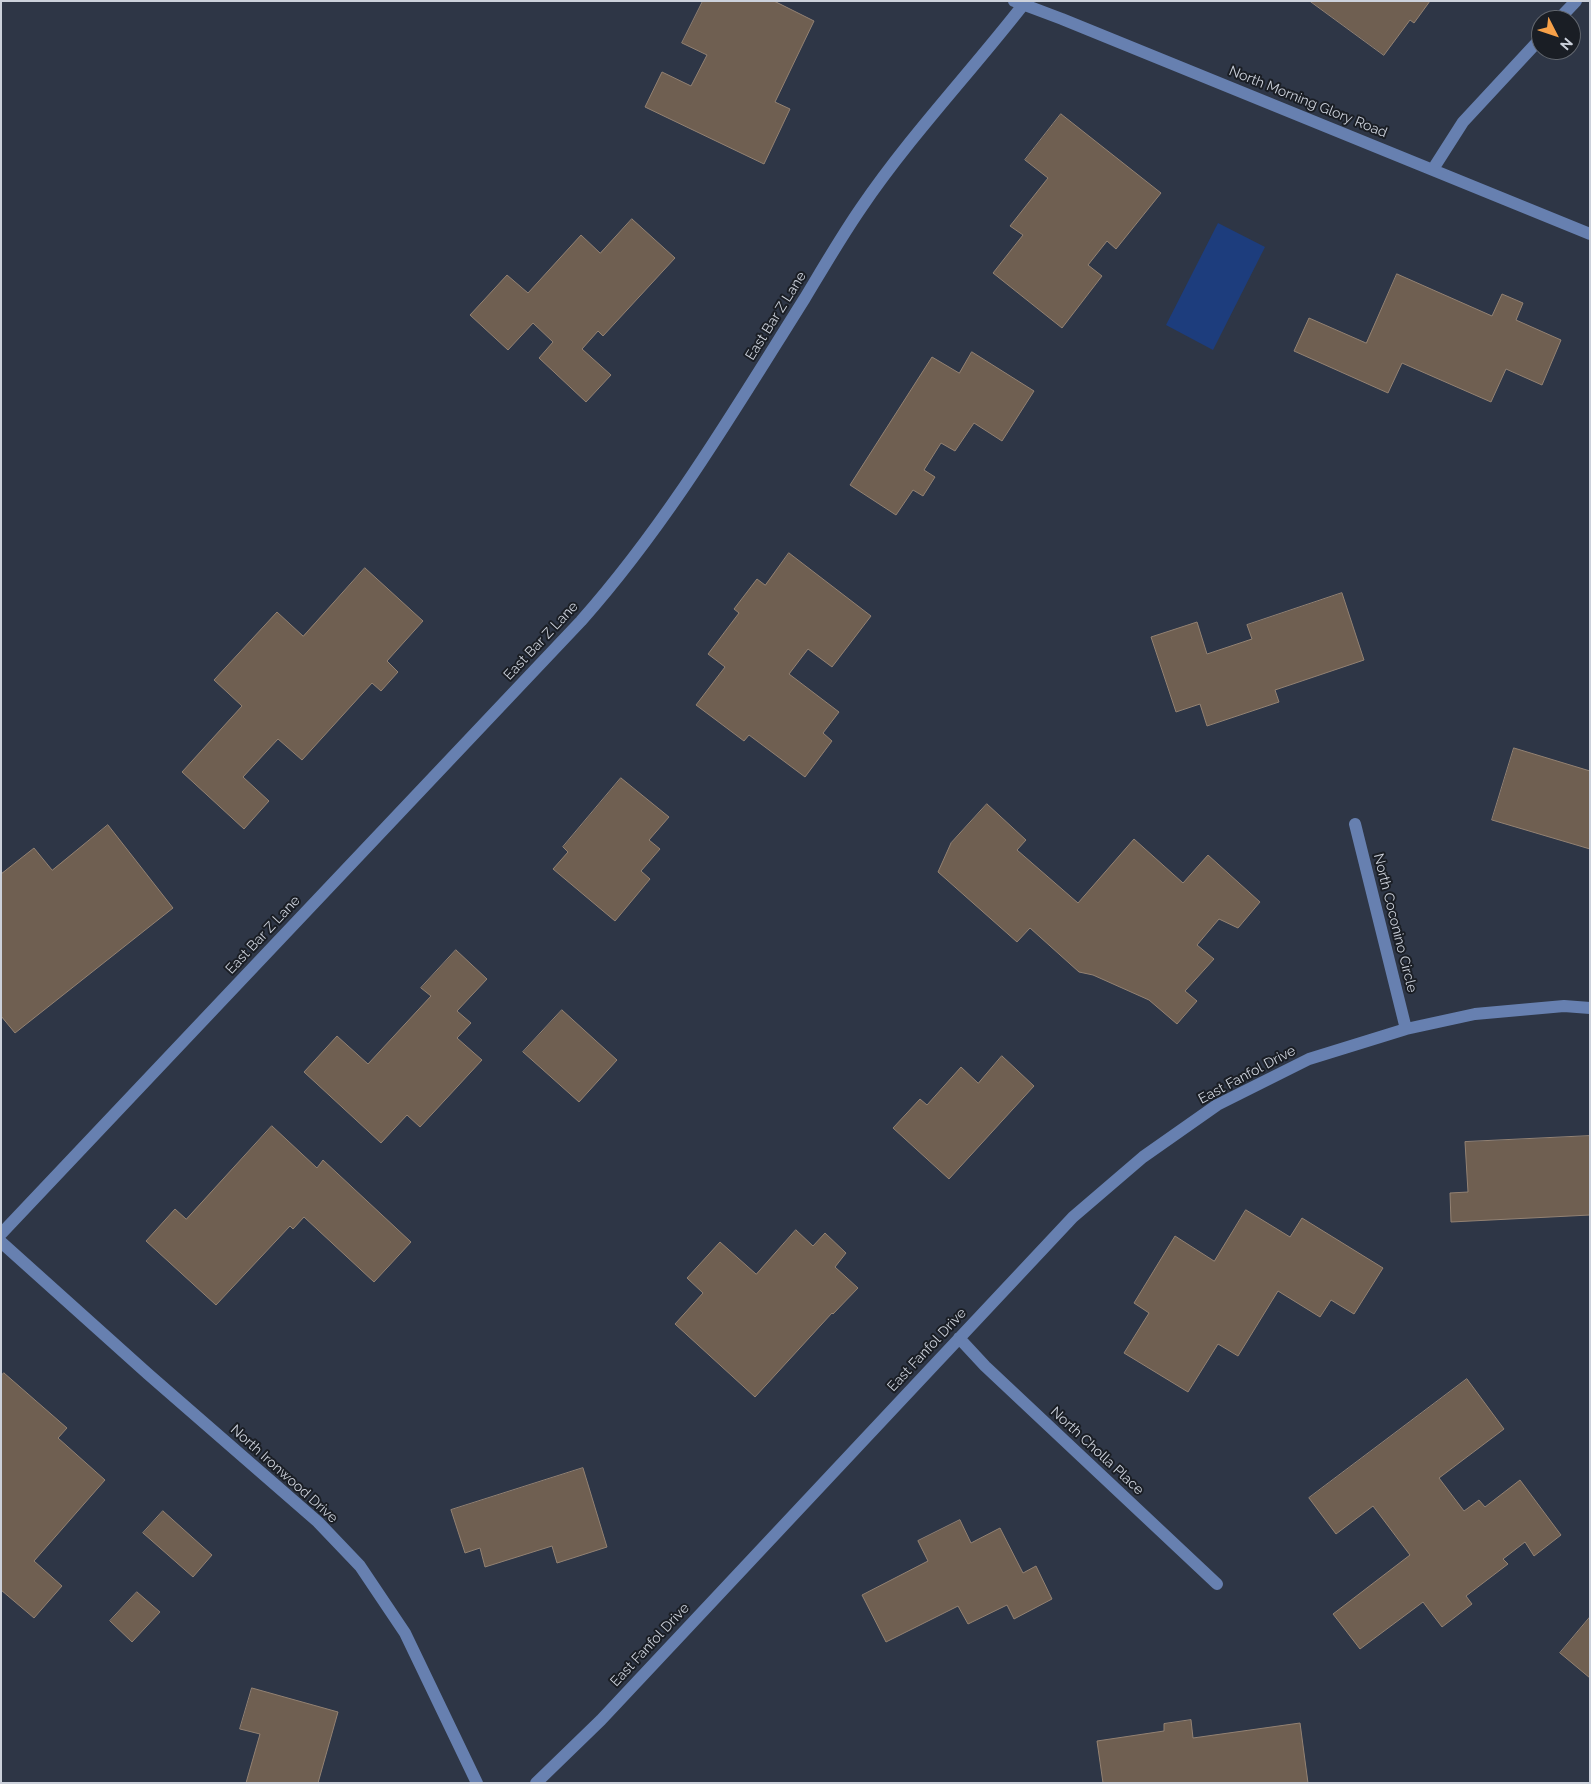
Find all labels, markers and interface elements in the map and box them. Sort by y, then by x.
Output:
north arrow [1531,10,1581,60]
text: N [1557,35,1576,53]
street label: North Morning Glory Road [1226,63,1390,141]
street label: East Bar Z Lane [742,269,810,363]
street label: East Bar Z Lane [500,598,582,684]
street label: North Coconino Circle [1370,852,1420,994]
street label: East Bar Z Lane [222,892,304,978]
street label: East Fanfol Drive [1196,1042,1298,1108]
street label: East Fanfol Drive [884,1305,970,1395]
street label: North Cholla Place [1047,1404,1147,1498]
street label: North Ironwood Drive [227,1421,341,1527]
street label: East Fanfol Drive [607,1600,693,1690]

